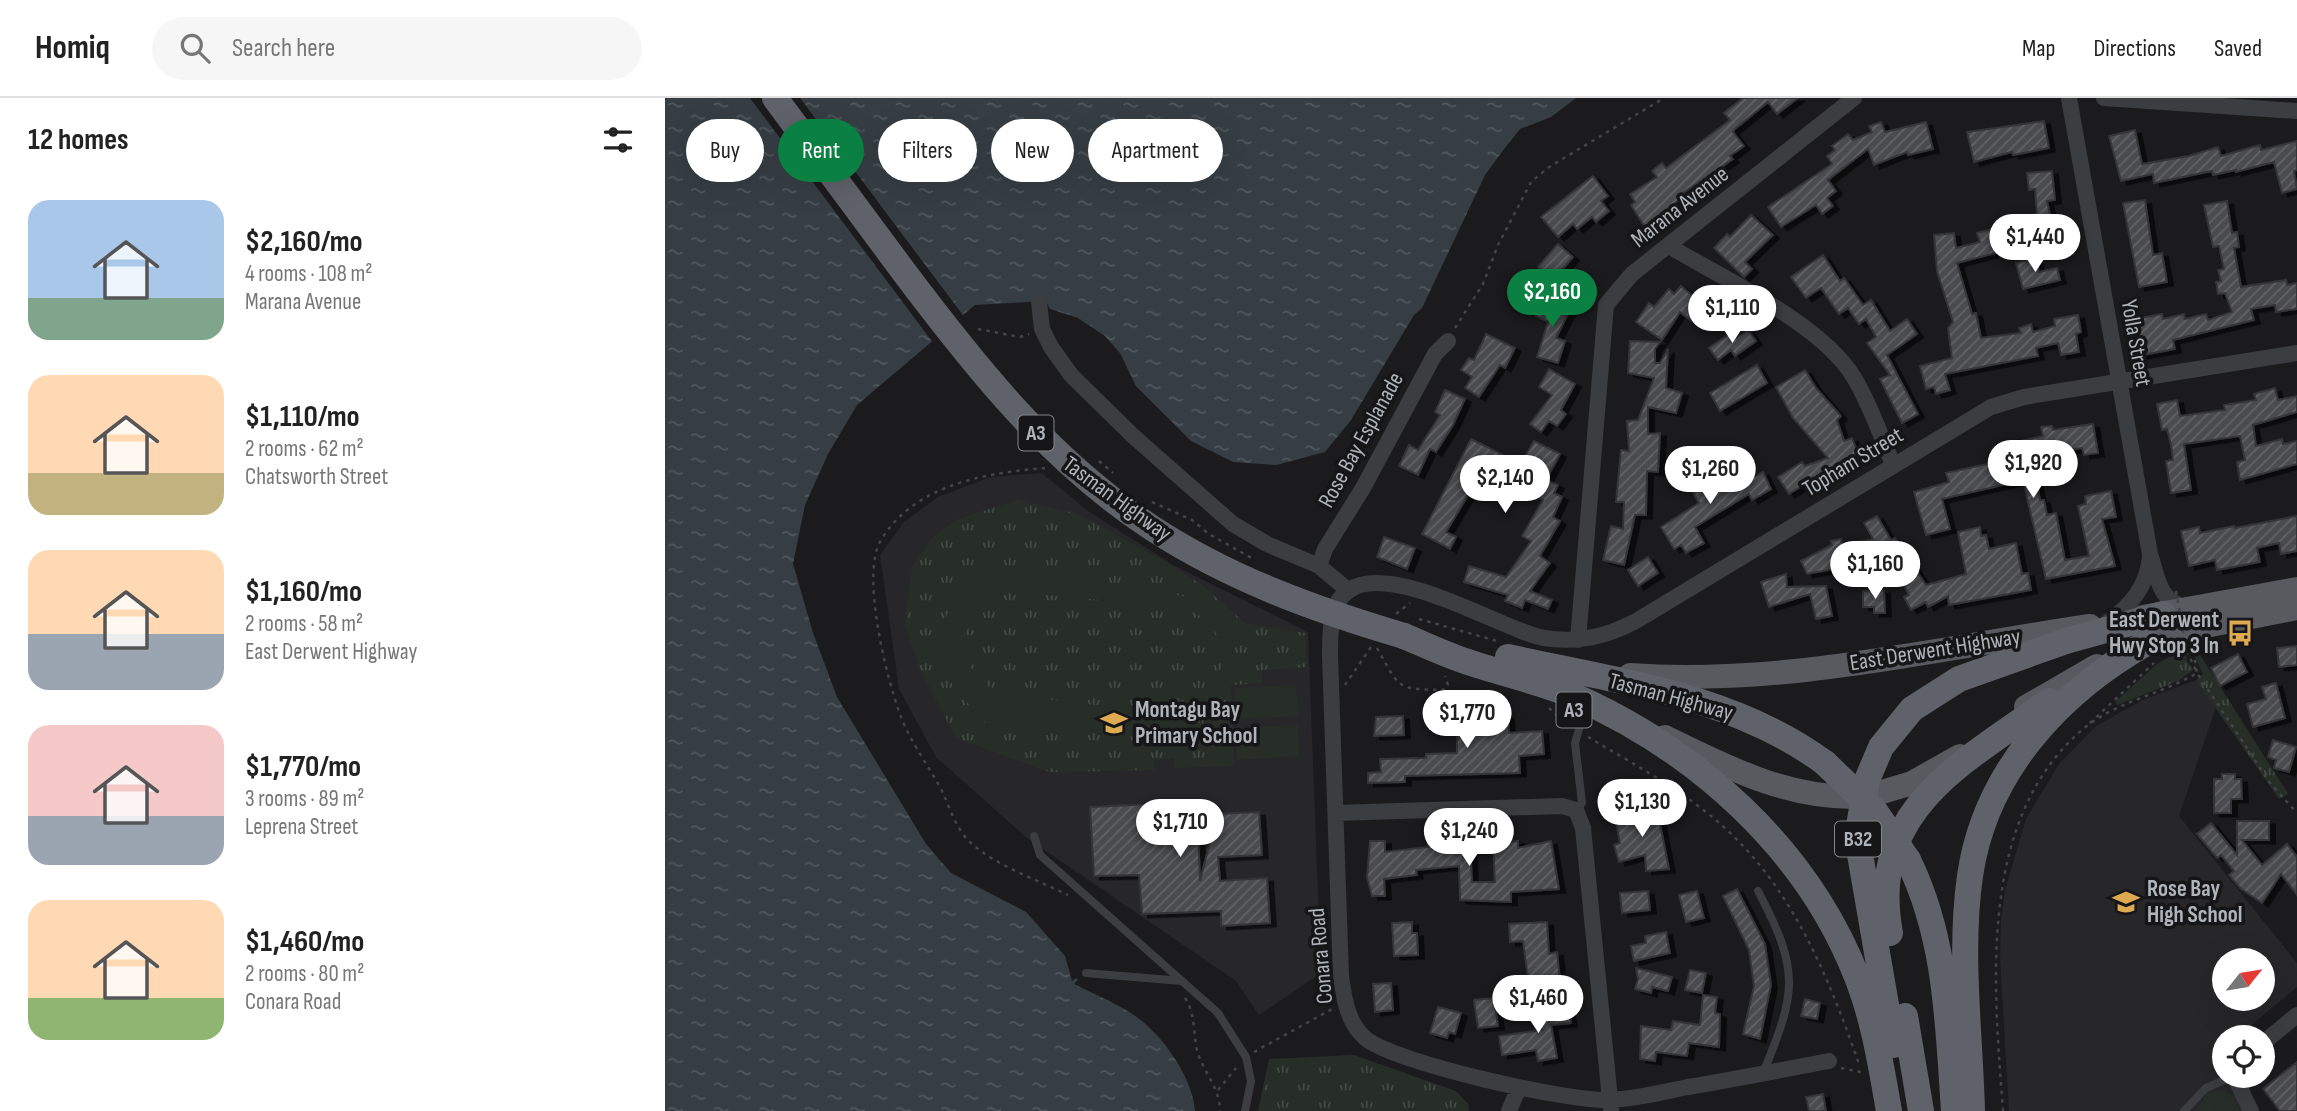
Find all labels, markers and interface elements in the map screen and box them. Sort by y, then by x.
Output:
search box [152,17,642,80]
text: Homiq [35,28,110,68]
icon: search [176,29,214,67]
text: Search here [232,33,335,64]
text: Map [2022,34,2055,63]
text: Directions [2093,34,2176,63]
text: Saved [2214,34,2262,63]
chip: Buy [686,119,764,182]
chip: Rent [778,119,864,182]
chip: Filters [878,119,977,182]
chip: New [991,119,1074,182]
chip: Apartment [1088,119,1223,182]
icon: filters [599,121,637,159]
text: 12 homes [28,122,129,158]
street label: Marana Avenue [1626,160,1734,254]
pin: $1,440 [1978,214,2092,274]
text: $1,440 [2005,223,2065,251]
text: $2,160/mo [245,224,363,260]
icon: home [84,228,168,312]
text: 4 rooms · 108 m² [245,260,372,288]
pin: $2,160 [1495,270,1609,329]
text: $2,160 [1523,278,1581,306]
pin: $1,110 [1675,286,1789,345]
text: Marana Avenue [245,288,361,316]
text: $1,110 [1704,294,1760,322]
street label: Yolla Street [2115,297,2157,389]
street label: Rose Bay Esplanade [1312,367,1410,513]
text: $1,110/mo [245,399,360,435]
icon: home [84,403,168,487]
road number: A3 [1019,416,1053,450]
street label: Topham Street [1798,421,1908,503]
text: 2 rooms · 62 m² [245,435,364,463]
pin: $1,920 [1976,440,2090,500]
pin: $1,260 [1653,446,1767,506]
text: $1,920 [2004,449,2062,477]
street label: Tasman Highway [1057,450,1177,548]
text: $1,260 [1681,455,1739,483]
pin: $2,140 [1448,456,1562,515]
text: Chatsworth Street [245,463,388,491]
text: $2,140 [1476,464,1534,492]
pin: $1,160 [1818,542,1932,601]
text: $1,160 [1846,550,1904,578]
text: $1,160/mo [245,574,362,610]
icon: home [84,578,168,662]
place label: East Derwent Hwy Stop 3 In [2109,606,2219,660]
text: 2 rooms · 58 m² [245,610,363,638]
bus stop icon: East Derwent Hwy Stop 3 In [2225,618,2255,648]
street label: East Derwent Highway [1848,623,2022,677]
text: East Derwent Highway [245,638,417,666]
street label: Tasman Highway [1606,667,1736,727]
pin: $1,770 [1410,690,1524,750]
road number: A3 [1557,692,1591,728]
place label: Montagu Bay Primary School [1135,696,1257,750]
text: $1,770 [1439,699,1495,727]
school or university icon: Montagu Bay Primary School [1099,708,1129,738]
text: $1,770/mo [245,749,361,785]
icon: home [84,753,168,837]
pin: $1,130 [1585,780,1699,839]
text: 3 rooms · 89 m² [245,785,364,813]
text: $1,130 [1614,788,1671,816]
pin: $1,710 [1123,800,1237,859]
text: $1,710 [1152,808,1208,836]
pin: $1,240 [1412,808,1526,868]
text: Leprena Street [245,813,358,841]
text: $1,240 [1440,817,1498,845]
road number: B32 [1835,822,1881,856]
place label: Rose Bay High School [2147,875,2242,929]
school or university icon: Rose Bay High School [2111,887,2141,917]
street label: Conara Road [1303,907,1339,1005]
text: $1,460/mo [245,924,364,960]
icon: home [84,928,168,1012]
north arrow [2212,948,2275,1012]
map controls [2212,948,2275,1088]
text: 2 rooms · 80 m² [245,960,364,988]
pin: $1,460 [1481,976,1595,1035]
text: $1,460 [1508,984,1568,1012]
text: Conara Road [245,988,341,1016]
button: locate [2212,1025,2275,1088]

